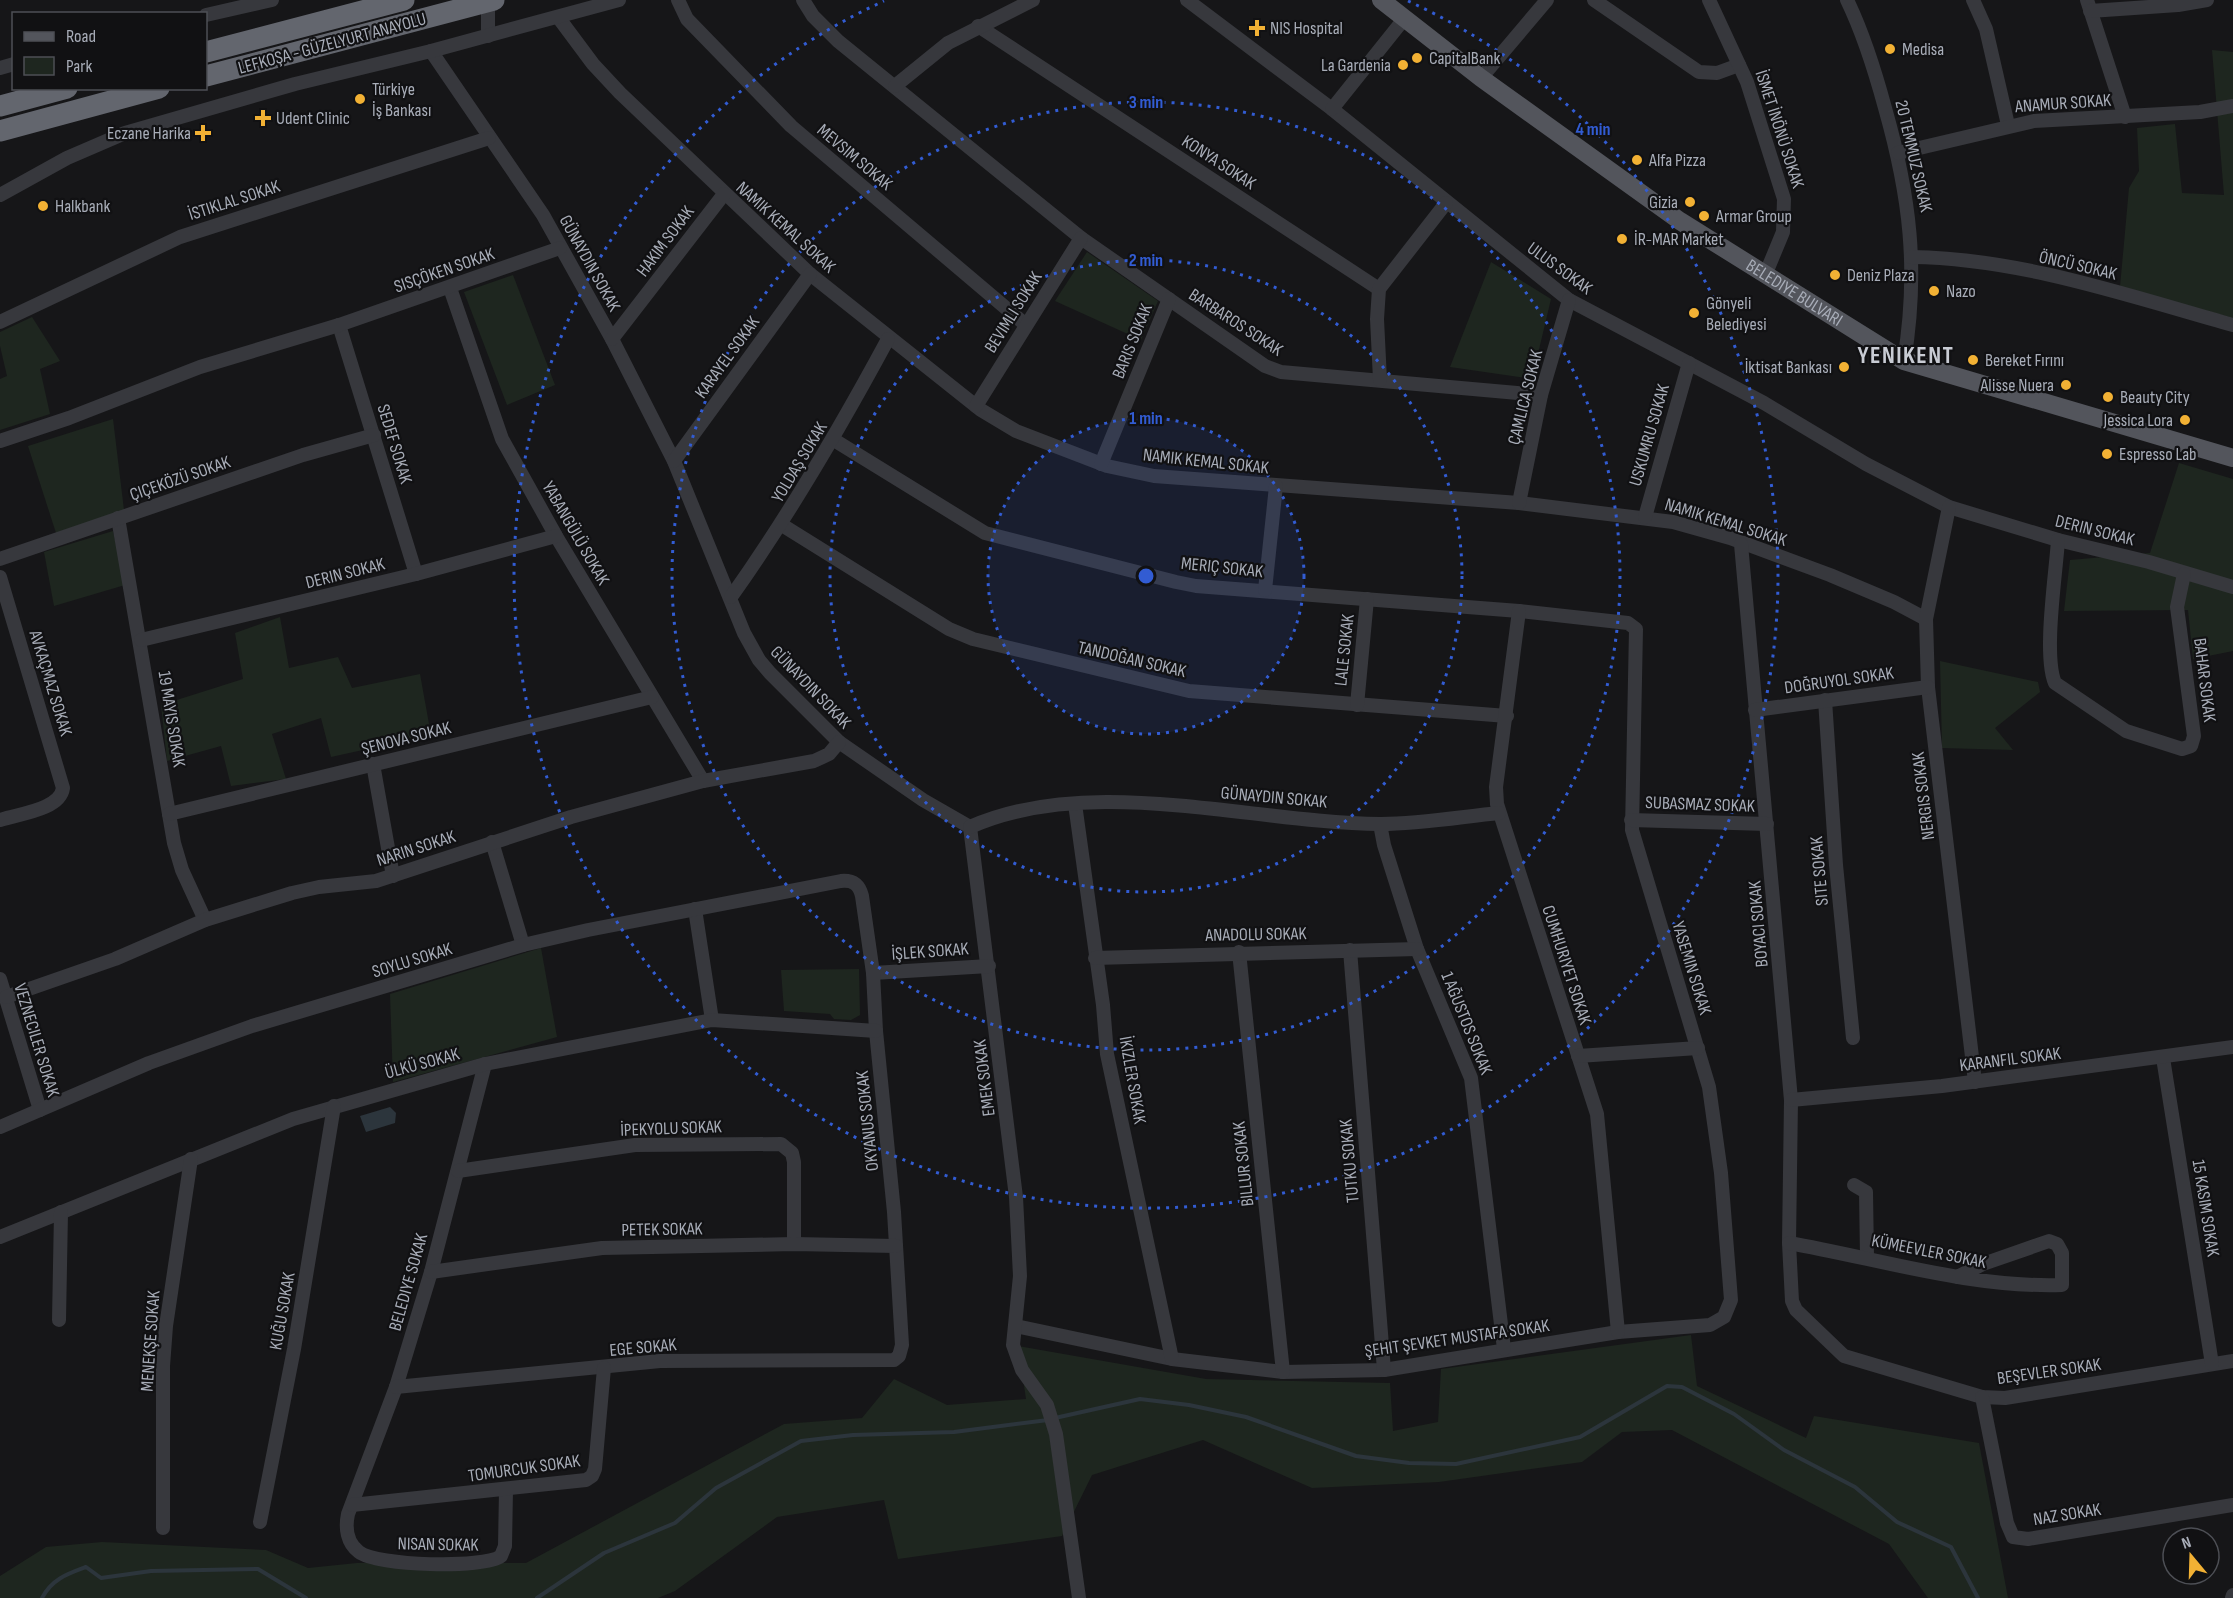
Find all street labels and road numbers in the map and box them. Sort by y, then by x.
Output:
street label: LEFKOŞA - GÜZELYURT ANAYOLU [236,8,428,79]
street label: İSMET İNÖNÜ SOKAK [1751,67,1809,192]
street label: ANAMUR SOKAK [2013,90,2112,117]
street label: 20 TEMMUZ SOKAK [1890,98,1937,215]
street label: MEVSIM SOKAK [813,120,897,195]
street label: KONYA SOKAK [1178,131,1260,195]
street label: İSTIKLAL SOKAK [186,176,283,225]
street label: NAMIK KEMAL SOKAK [732,177,840,278]
street label: HAKIM SOKAK [632,201,699,281]
street label: GÜNAYDIN SOKAK [555,211,625,316]
street label: ULUS SOKAK [1523,238,1597,300]
street label: SISÇÖKEN SOKAK [391,243,498,297]
street label: ÖNCÜ SOKAK [2037,246,2120,285]
street label: BELEDIYE BULVARI [1742,255,1846,331]
street label: BEVIMLI SOKAK [980,267,1047,357]
street label: BARBAROS SOKAK [1185,284,1287,361]
street label: BARIS SOKAK [1108,300,1157,382]
street label: KARAYEL SOKAK [691,312,765,402]
street label: ÇAMLICA SOKAK [1504,347,1548,447]
street label: USKUMRU SOKAK [1625,381,1674,488]
street label: SEDEF SOKAK [372,402,417,487]
street label: YOLDAŞ SOKAK [767,417,832,506]
street label: NAMIK KEMAL SOKAK [1142,444,1271,479]
street label: ÇIÇEKÖZÜ SOKAK [127,451,234,505]
street label: YABANGÜLÜ SOKAK [537,478,614,589]
street label: NAMIK KEMAL SOKAK [1662,494,1790,551]
street label: DERIN SOKAK [2053,511,2137,551]
street label: DERIN SOKAK [303,553,388,593]
street label: MERIÇ SOKAK [1180,553,1265,582]
street label: LALE SOKAK [1330,612,1359,687]
street label: AVKAÇMAZ SOKAK [24,627,77,739]
street label: TANDOĞAN SOKAK [1076,637,1189,682]
street label: BAHAR SOKAK [2189,637,2220,724]
street label: GÜNAYDIN SOKAK [766,642,856,734]
street label: DOĞRUYOL SOKAK [1783,662,1896,699]
street label: 19 MAYIS SOKAK [154,669,190,769]
street label: ŞENOVA SOKAK [359,717,454,760]
street label: NERGIS SOKAK [1908,750,1939,841]
street label: GÜNAYDIN SOKAK [1220,782,1329,813]
street label: SUBASMAZ SOKAK [1645,792,1756,817]
street label: NARIN SOKAK [374,826,459,871]
street label: SITE SOKAK [1806,835,1833,907]
street label: BOYACI SOKAK [1744,879,1773,968]
street label: CUMHURIYET SOKAK [1537,903,1596,1028]
street label: YASEMIN SOKAK [1667,919,1716,1018]
street label: ANADOLU SOKAK [1204,923,1308,946]
street label: SOYLU SOKAK [370,938,455,983]
street label: İŞLEK SOKAK [891,938,970,965]
street label: 1 AĞUSTOS SOKAK [1436,969,1497,1078]
street label: VEZNECILER SOKAK [9,981,64,1100]
street label: İKIZLER SOKAK [1114,1035,1151,1126]
street label: EMEK SOKAK [969,1038,1000,1118]
street label: ÜLKÜ SOKAK [383,1043,462,1083]
street label: KARANFIL SOKAK [1958,1043,2063,1076]
street label: OKYANUS SOKAK [852,1069,883,1172]
street label: İPEKYOLU SOKAK [620,1116,723,1141]
street label: TUTKU SOKAK [1335,1117,1364,1204]
street label: BILLUR SOKAK [1229,1120,1258,1208]
street label: 15 KASIM SOKAK [2187,1158,2224,1259]
street label: PETEK SOKAK [621,1218,704,1241]
street label: BELEDIYE SOKAK [385,1230,433,1333]
street label: KÜMEEVLER SOKAK [1870,1230,1989,1273]
street label: KUĞU SOKAK [265,1270,300,1352]
street label: MENEKŞE SOKAK [136,1289,165,1392]
street label: ŞEHIT ŞEVKET MUSTAFA SOKAK [1363,1315,1552,1362]
street label: EGE SOKAK [609,1334,678,1361]
street label: BEŞEVLER SOKAK [1996,1354,2103,1389]
street label: TOMURCUK SOKAK [467,1450,582,1487]
street label: NAZ SOKAK [2032,1499,2103,1530]
street label: NISAN SOKAK [397,1533,479,1556]

